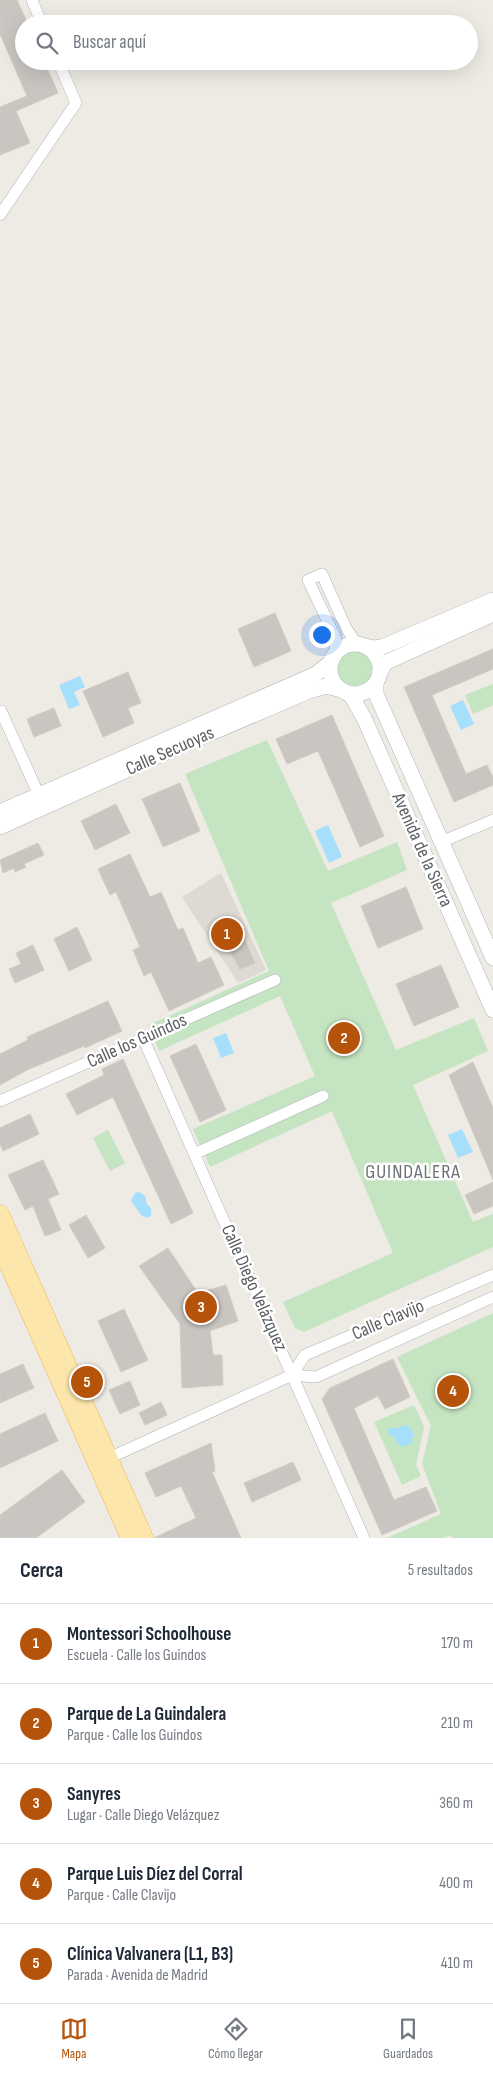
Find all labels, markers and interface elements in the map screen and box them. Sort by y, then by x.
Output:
search box [15,15,478,70]
icon: search [33,29,61,57]
text: Buscar aquí [73,31,146,54]
your location [309,622,335,648]
street label: Calle Secuoyas [122,721,218,781]
street label: Avenida de la Sierra [386,789,457,911]
pin: 1 [211,915,243,953]
street label: Calle los Guindos [83,1009,191,1073]
pin: 2 [328,1019,360,1057]
district label: GUINDALERA [365,1160,461,1184]
street label: Calle Diego Velázquez [216,1221,292,1355]
pin: 3 [185,1288,217,1326]
street label: Calle Clavijo [349,1295,427,1345]
pin: 5 [71,1363,103,1401]
pin: 4 [437,1372,469,1410]
text: Cerca [20,1558,63,1583]
text: 5 resultados [408,1561,473,1580]
text: Montessori Schoolhouse [67,1623,231,1646]
text: 1 [33,1634,39,1653]
text: 170 m [441,1634,473,1653]
text: Escuela · Calle los Guindos [67,1646,206,1665]
text: Parque de La Guindalera [67,1703,226,1726]
text: 2 [32,1714,40,1733]
text: 210 m [441,1714,473,1733]
text: Parque · Calle los Guindos [67,1726,202,1745]
text: Sanyres [67,1783,121,1806]
text: 3 [32,1794,40,1813]
text: 360 m [439,1794,473,1813]
text: Lugar · Calle Diego Velázquez [67,1806,219,1825]
text: Parque Luis Díez del Corral [67,1863,243,1886]
text: 4 [32,1874,40,1893]
text: 400 m [439,1874,473,1893]
text: Parque · Calle Clavijo [67,1886,176,1905]
text: Clínica Valvanera (L1, B3) [67,1943,233,1966]
text: 5 [32,1954,40,1973]
text: 410 m [441,1954,473,1973]
text: Parada · Avenida de Madrid [67,1966,208,1985]
tab: Mapa [60,2015,88,2062]
tab: Cómo llegar [208,2015,263,2062]
tab: Guardados [383,2015,433,2062]

